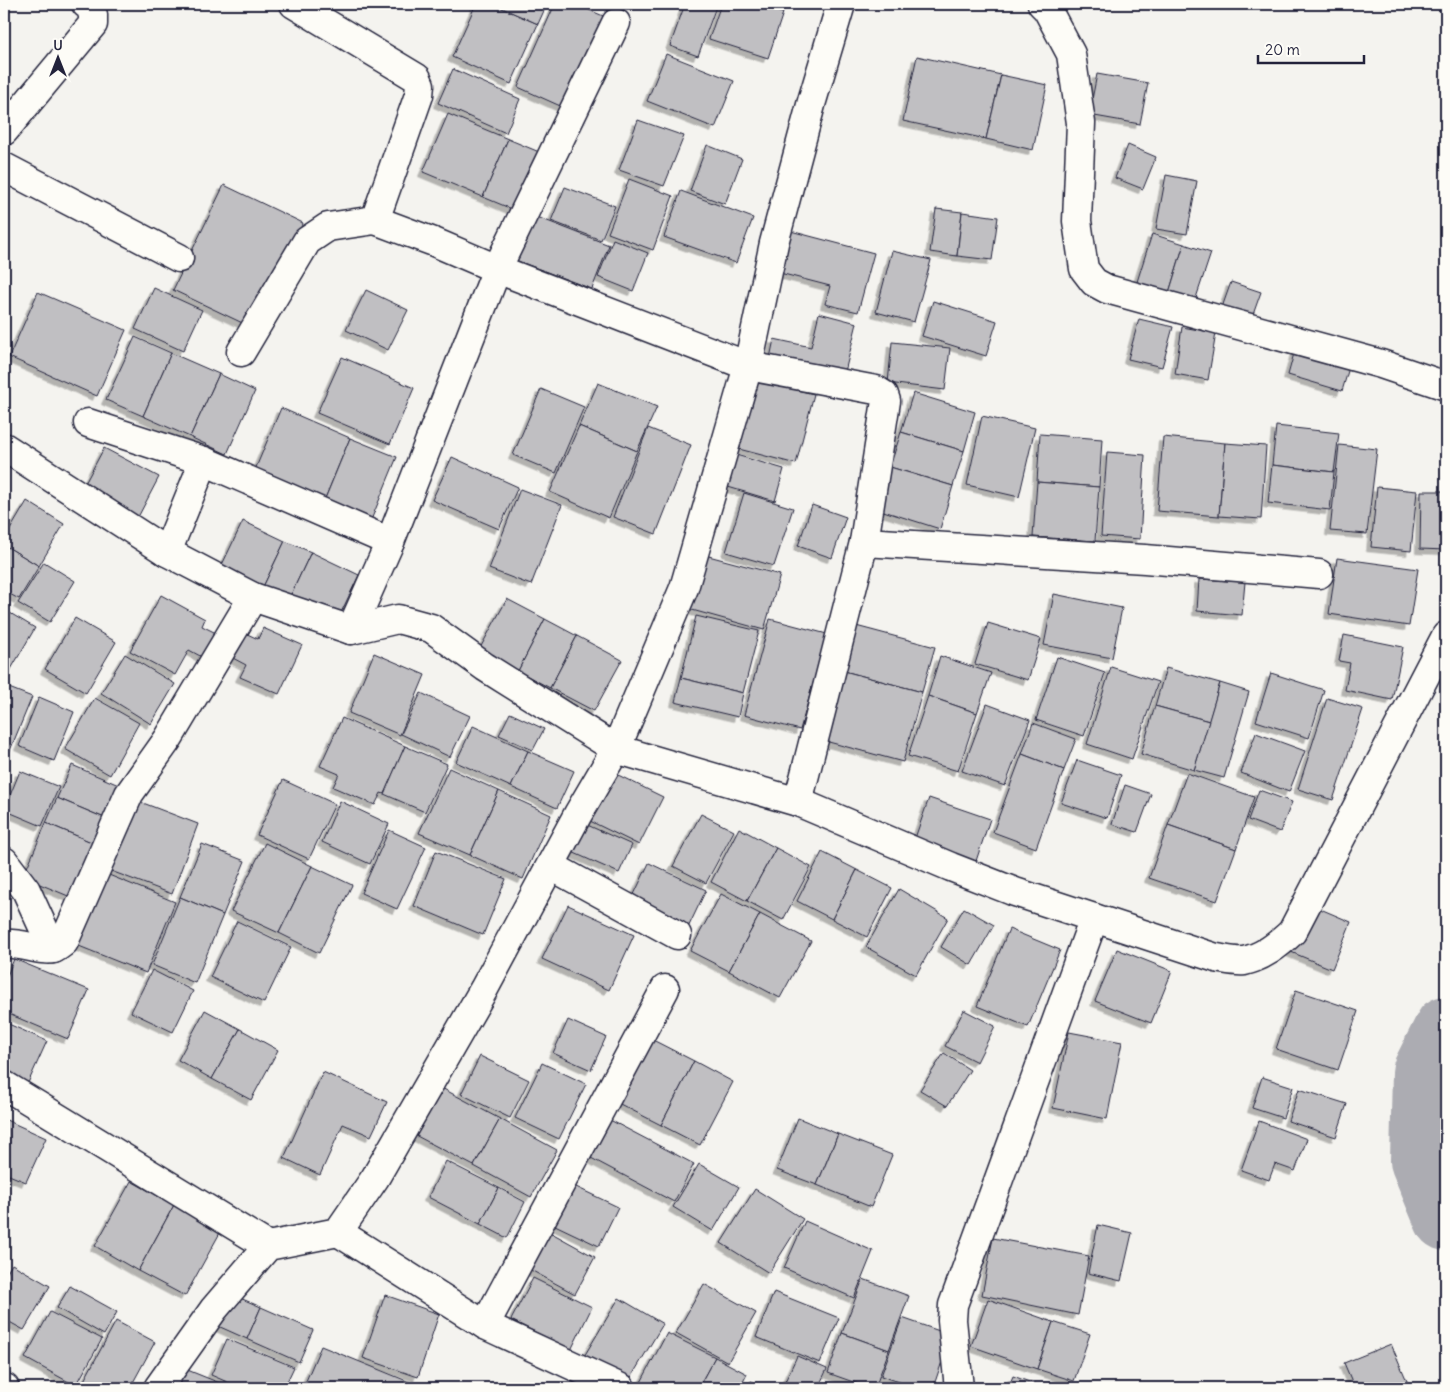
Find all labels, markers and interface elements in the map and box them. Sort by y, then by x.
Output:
north arrow [32,32,82,82]
scale bar [1258,32,1364,64]
text: U [53,36,63,54]
text: 20 m [1265,40,1300,59]

